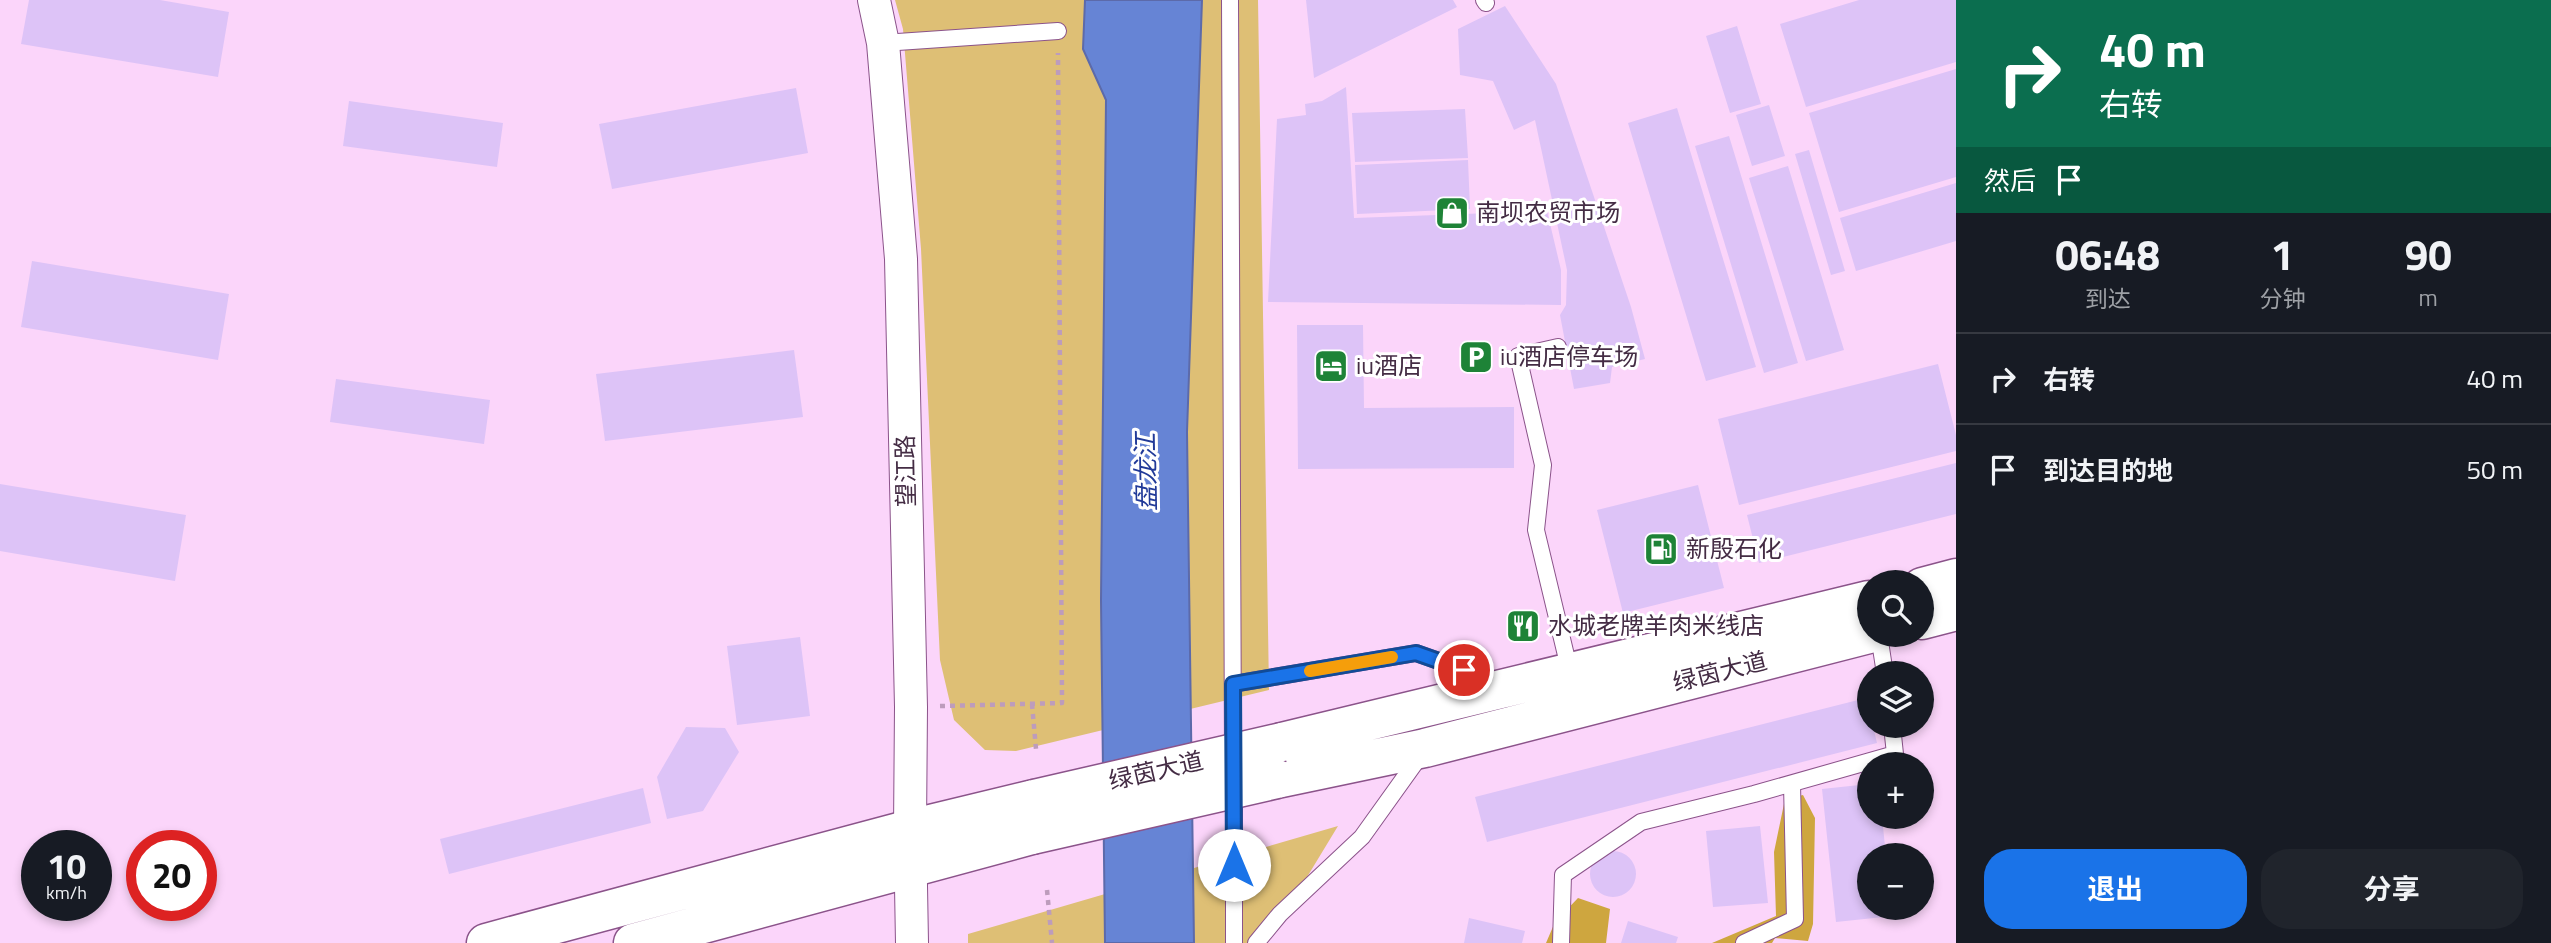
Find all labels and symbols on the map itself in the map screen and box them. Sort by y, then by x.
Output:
shop icon: 南坝农贸市场 [1433,194,1471,232]
place label: 南坝农贸市场 [1476,194,1620,230]
parking icon: iu酒店停车场 [1457,338,1495,376]
place label: iu酒店停车场 [1500,338,1638,374]
hotel icon: iu酒店 [1312,347,1350,385]
place label: iu酒店 [1356,347,1422,383]
water label: 盘龙江 [1125,430,1166,511]
street label: 望江路 [886,435,924,507]
fuel station icon: 新殷石化 [1642,530,1680,568]
place label: 新殷石化 [1686,530,1782,566]
restaurant icon: 水城老牌羊肉米线店 [1504,607,1542,645]
place label: 水城老牌羊肉米线店 [1548,607,1764,643]
pin [1434,640,1494,700]
street label: 绿茵大道 [1669,642,1771,700]
street label: 绿茵大道 [1105,742,1207,798]
position arrow [1197,828,1271,902]
speed limit sign: 20 [126,830,217,921]

